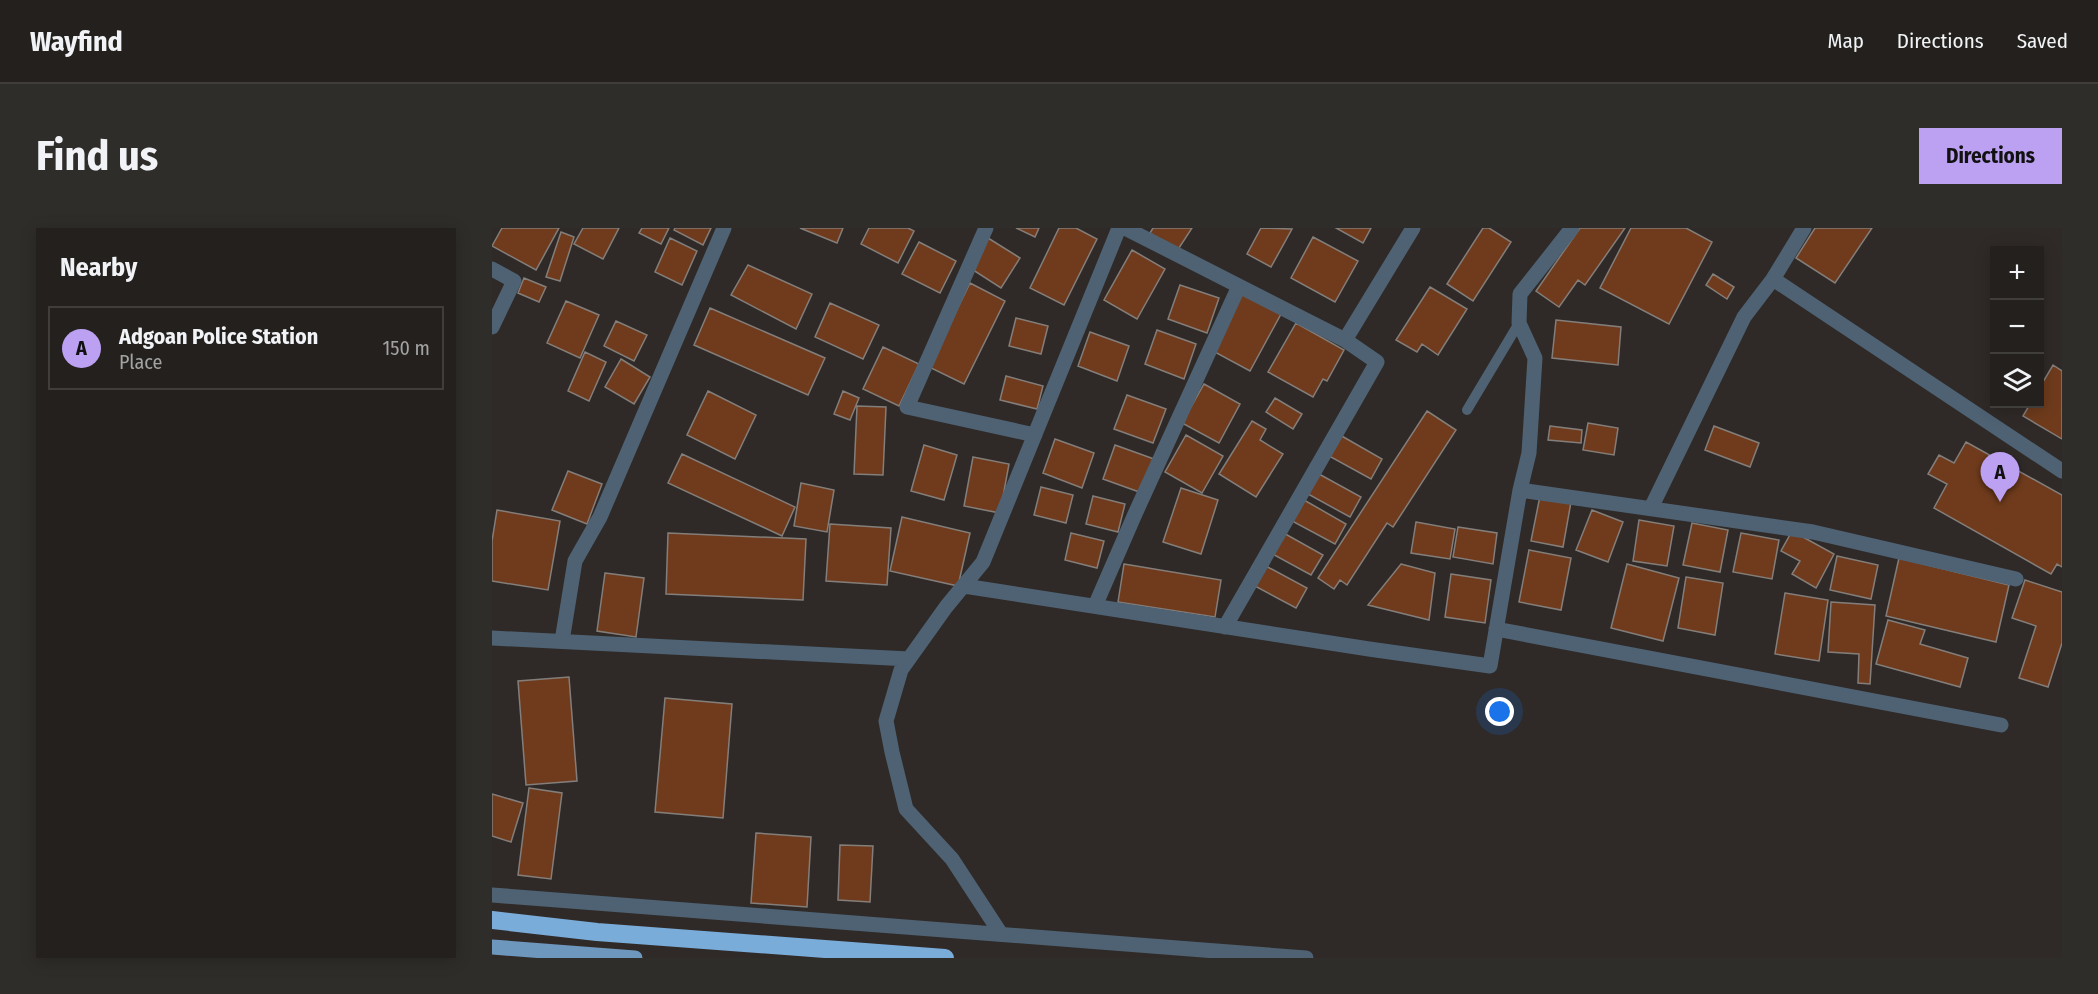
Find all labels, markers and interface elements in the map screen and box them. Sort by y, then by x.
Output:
text: Wayfind [30,25,123,58]
text: Map [1827,28,1864,54]
text: Directions [1897,28,1984,54]
text: Saved [2017,28,2068,54]
button: Directions [1919,128,2062,184]
text: Find us [36,131,158,181]
map controls [1990,246,2044,408]
button: + [1990,246,2044,300]
text: Nearby [60,252,137,283]
button: − [1990,300,2044,354]
text: Adgoan Police Station [119,323,318,350]
text: A [76,336,87,360]
text: 150 m [383,336,430,360]
text: Place [119,350,162,374]
button: layers [1990,354,2044,408]
pin: A [1980,452,2020,502]
your location [1485,697,1514,726]

